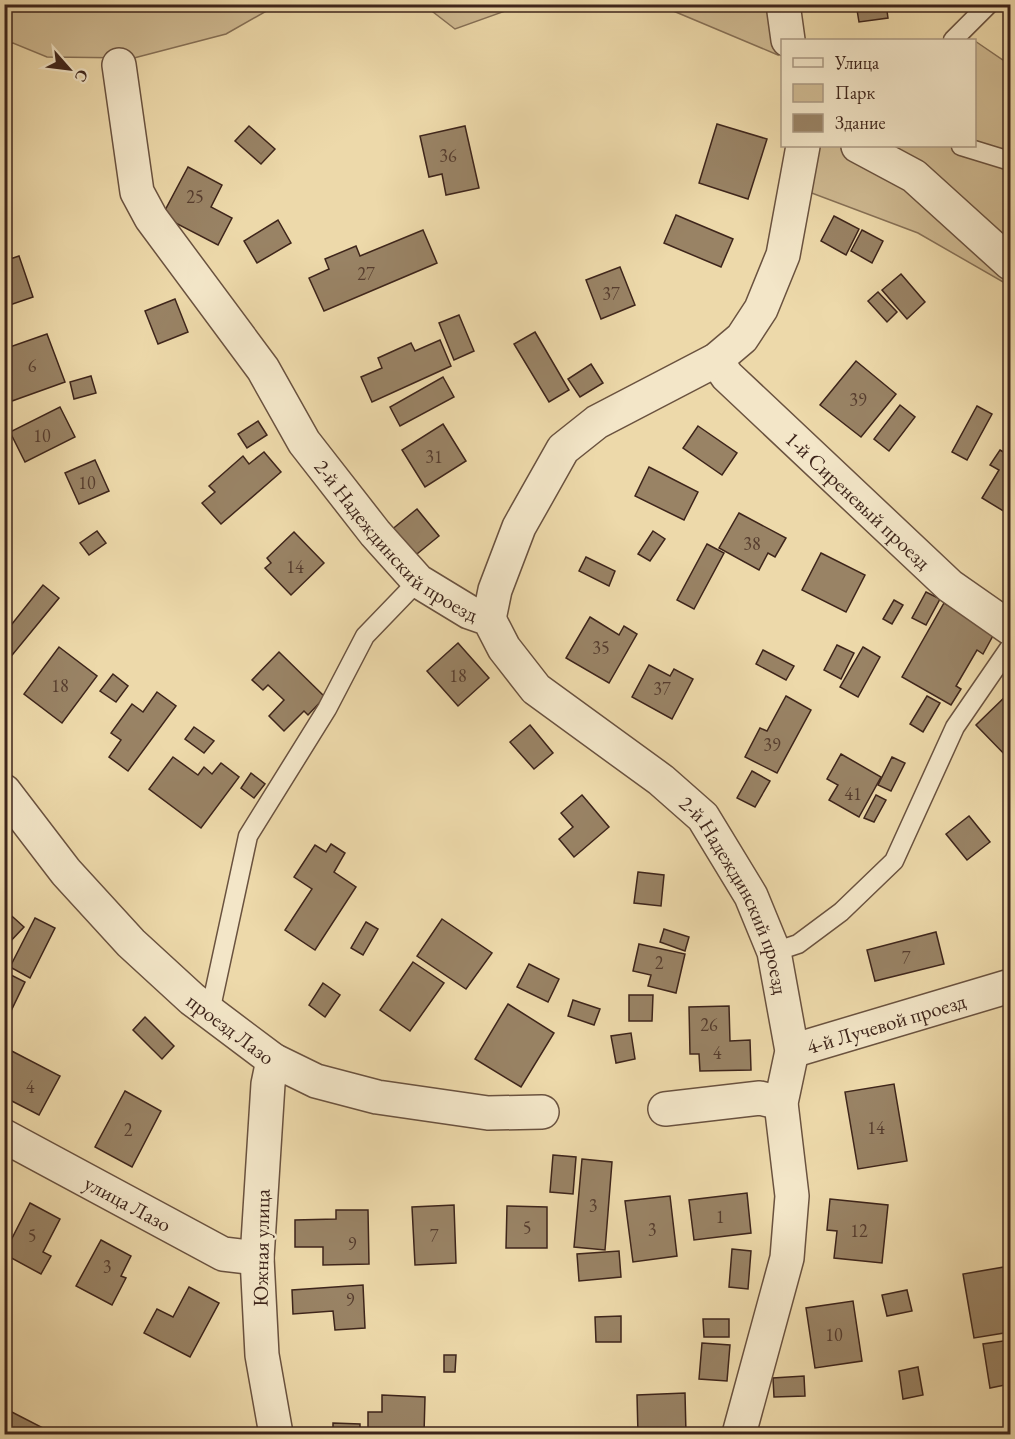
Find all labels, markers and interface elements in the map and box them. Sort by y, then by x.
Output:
north arrow [39,39,99,99]
legend [781,39,976,147]
text: Улица [834,51,880,74]
text: С [70,66,94,86]
text: Парк [835,81,875,104]
text: Здание [835,111,885,134]
house number: 36 [439,144,457,167]
house number: 25 [186,185,204,208]
house number: 27 [357,262,375,285]
house number: 37 [602,282,620,305]
house number: 6 [28,354,37,377]
house number: 39 [849,388,867,411]
house number: 10 [33,424,51,447]
street label: 1-й Сиреневый проезд [780,425,937,575]
house number: 31 [425,445,443,468]
street label: 2-й Надеждинский проезд [309,454,482,628]
house number: 10 [78,471,96,494]
house number: 38 [743,532,761,555]
house number: 14 [286,555,304,578]
house number: 35 [592,636,610,659]
house number: 18 [449,664,467,687]
house number: 18 [51,674,69,697]
house number: 37 [653,677,671,700]
house number: 39 [763,733,781,756]
house number: 41 [844,782,862,805]
street label: 2-й Надеждинский проезд [674,789,795,997]
house number: 7 [902,946,911,969]
house number: 2 [655,951,664,974]
street label: 4-й Лучевой проезд [803,986,969,1059]
street label: проезд Лазо [182,987,280,1070]
house number: 26 [700,1013,718,1036]
house number: 4 [713,1041,722,1064]
house number: 4 [26,1075,35,1098]
house number: 14 [867,1116,885,1139]
house number: 2 [124,1118,133,1141]
street label: улица Лазо [80,1169,176,1237]
street label: Южная улица [246,1188,276,1307]
house number: 3 [589,1194,597,1217]
house number: 1 [716,1205,724,1228]
house number: 5 [523,1216,531,1239]
house number: 3 [648,1218,656,1241]
house number: 12 [850,1219,868,1242]
house number: 5 [28,1224,36,1247]
house number: 7 [430,1224,439,1247]
house number: 9 [348,1232,357,1255]
house number: 3 [103,1255,111,1278]
house number: 9 [346,1288,355,1311]
house number: 10 [825,1323,843,1346]

